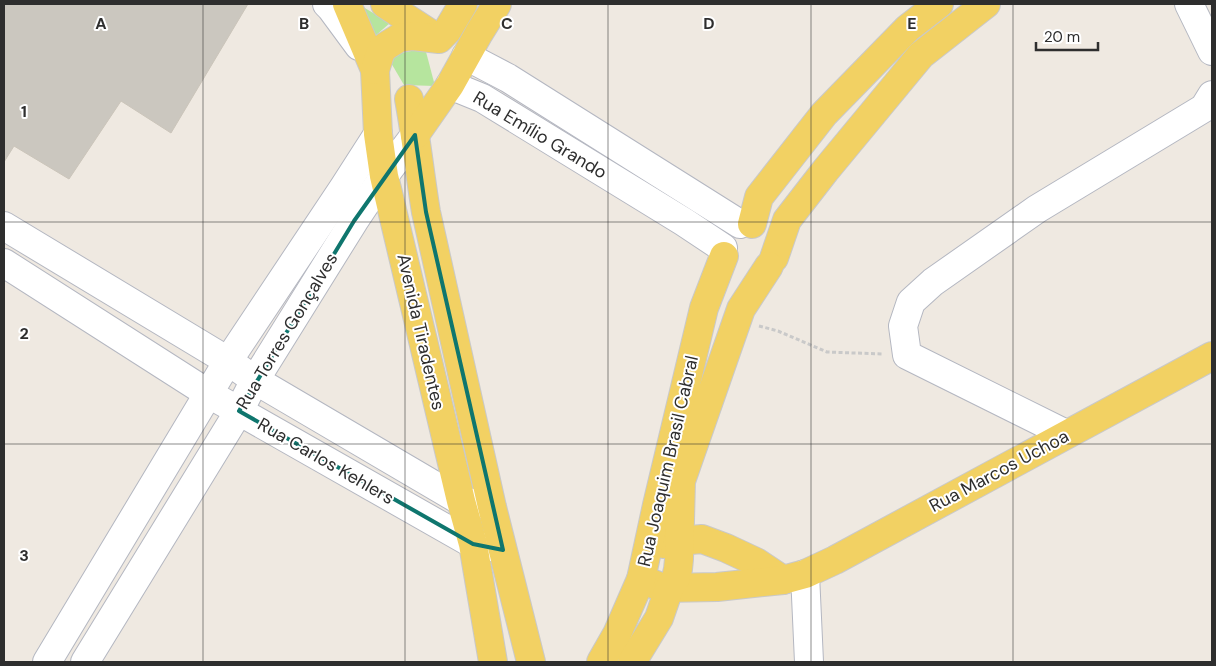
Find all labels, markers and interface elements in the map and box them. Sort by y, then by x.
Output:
text: A [95,13,107,34]
text: B [299,13,309,34]
text: C [501,13,513,34]
text: D [703,13,715,34]
text: E [907,13,917,34]
scale bar [1036,20,1098,52]
text: 20 m [1044,27,1080,47]
street label: Rua Emílio Grando [469,86,611,184]
text: 1 [21,101,27,122]
street label: Rua Torres Gonçalves [231,248,343,414]
street label: Avenida Tiradentes [391,252,451,412]
text: 2 [19,323,29,344]
street label: Rua Joaquim Brasil Cabral [632,353,704,569]
street label: Rua Carlos Kehlers [253,412,399,510]
street label: Rua Marcos Uchoa [925,424,1073,518]
text: 3 [19,545,29,566]

